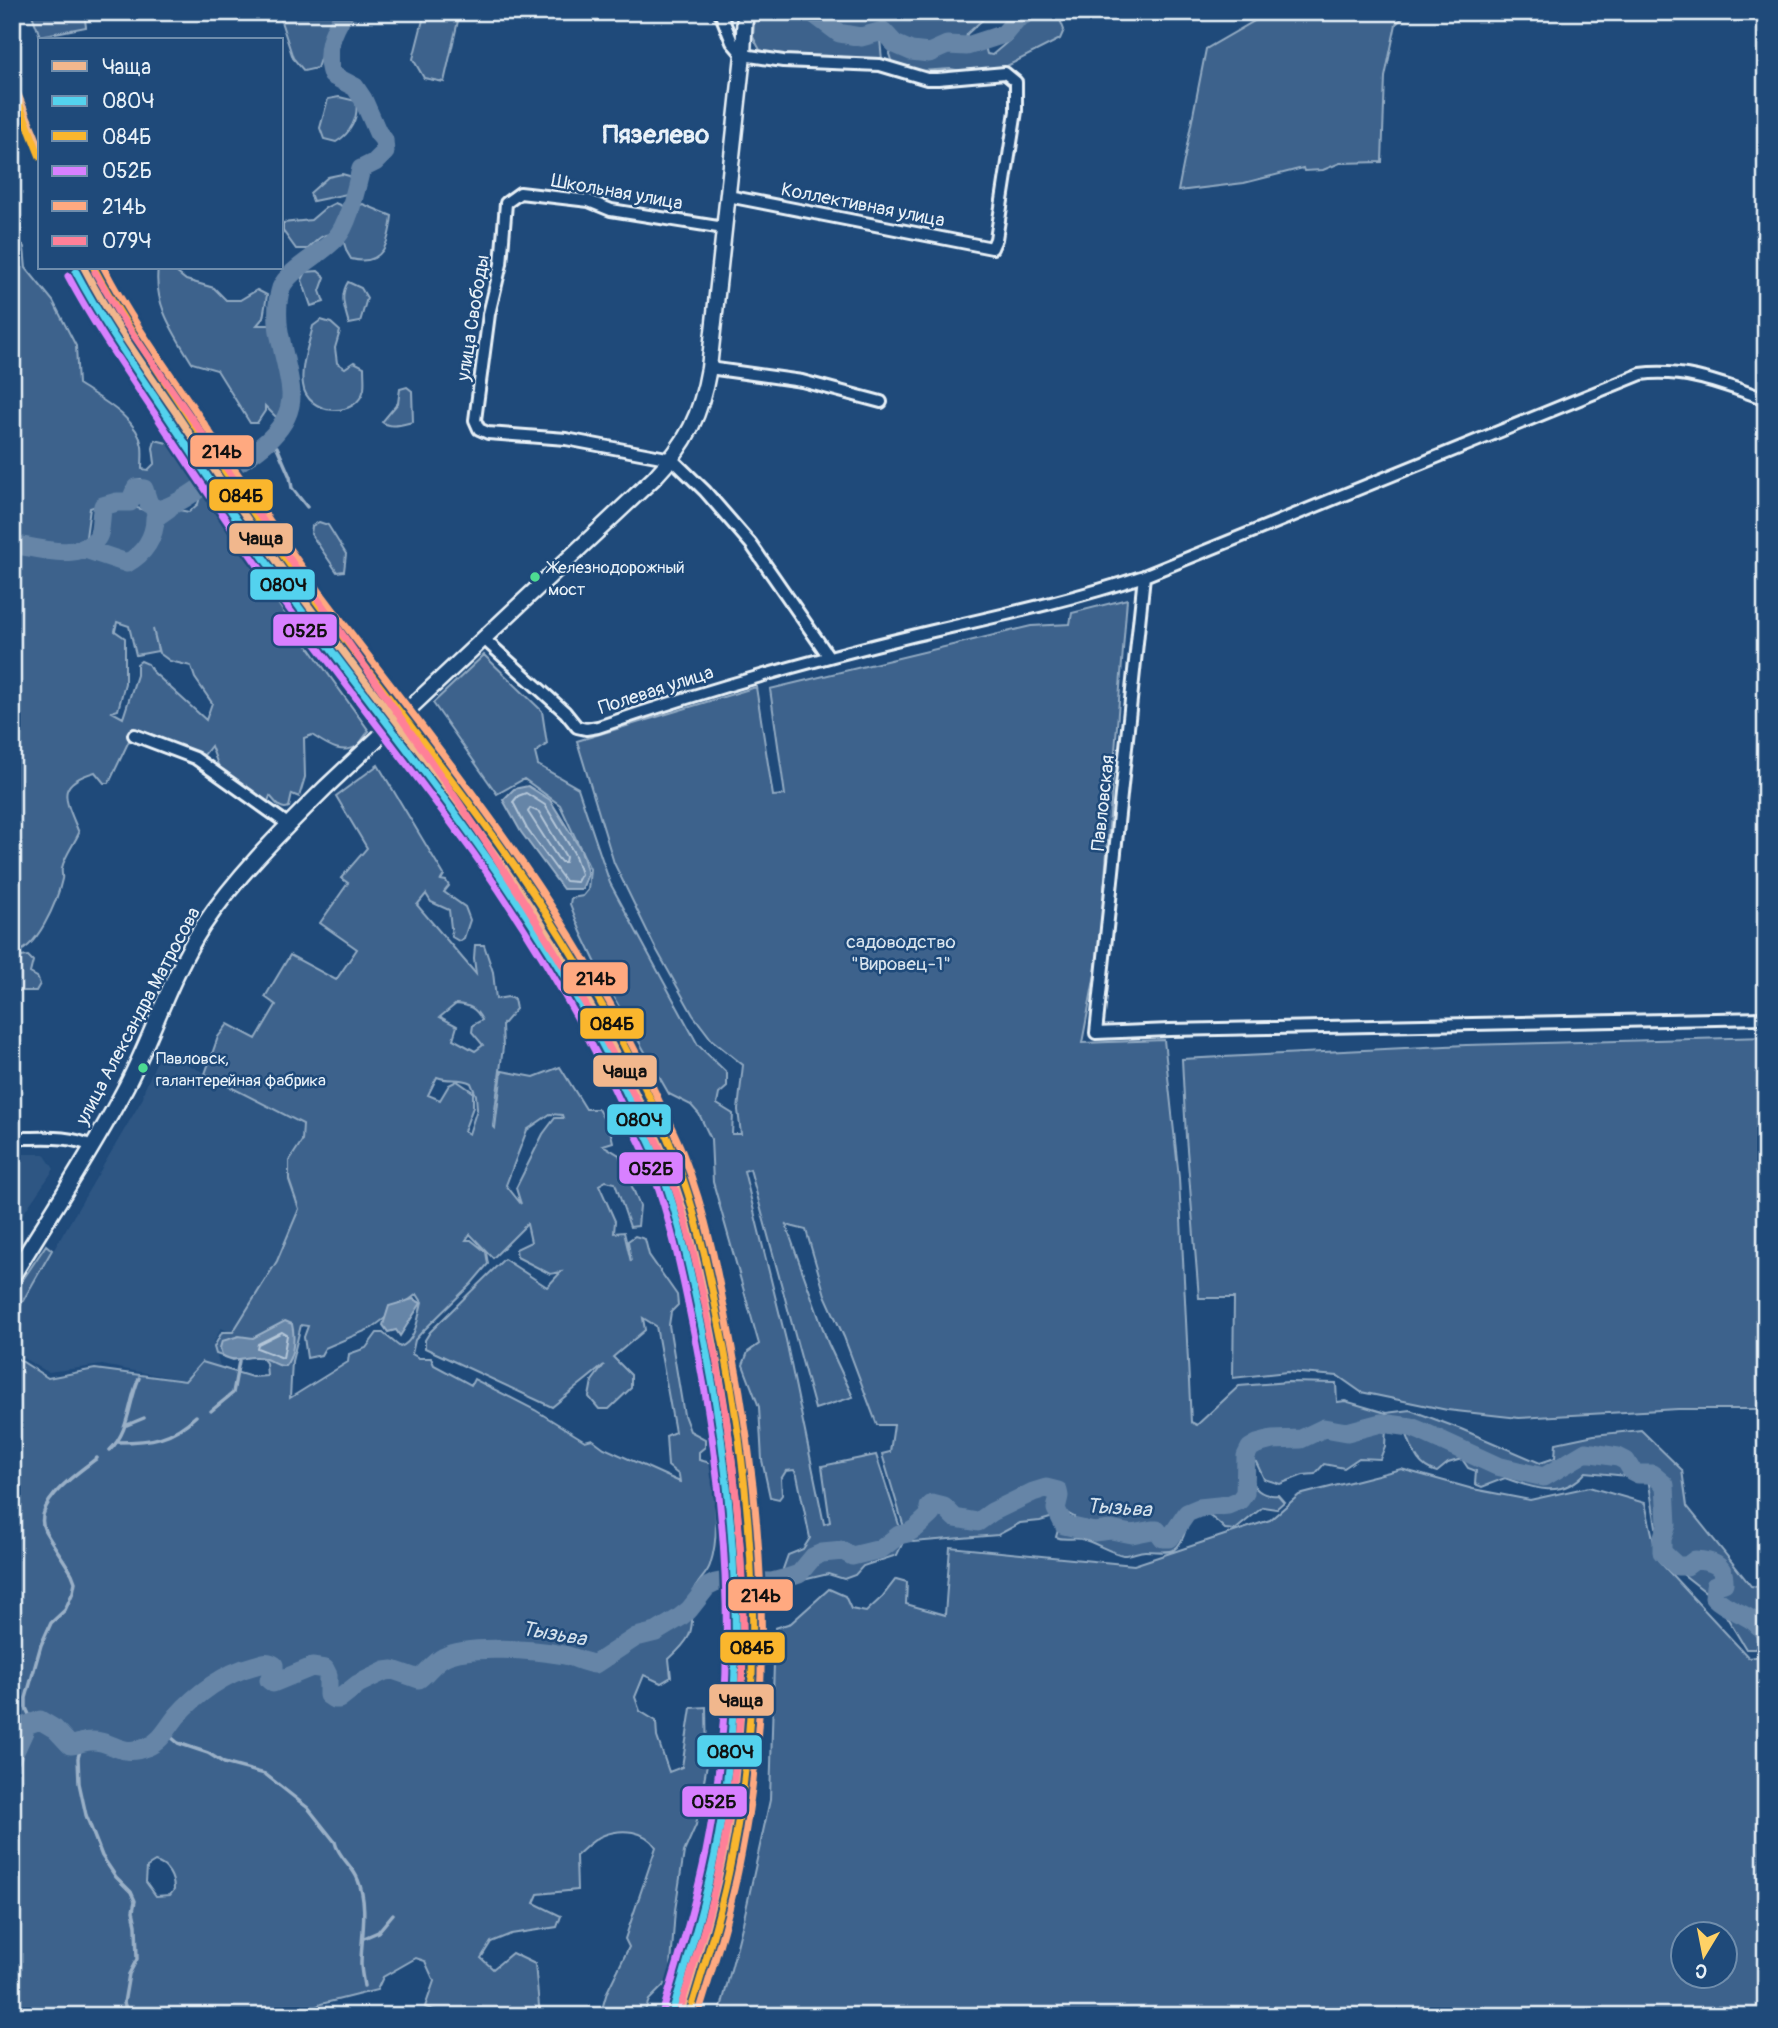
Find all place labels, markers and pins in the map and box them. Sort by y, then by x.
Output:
place label: Железнодорожный мост [545,557,685,600]
marker: Железнодорожный мост [528,570,542,584]
place label: Павловск, галантерейная фабрика [156,1048,326,1091]
marker: Павловск, галантерейная фабрика [136,1061,150,1075]

